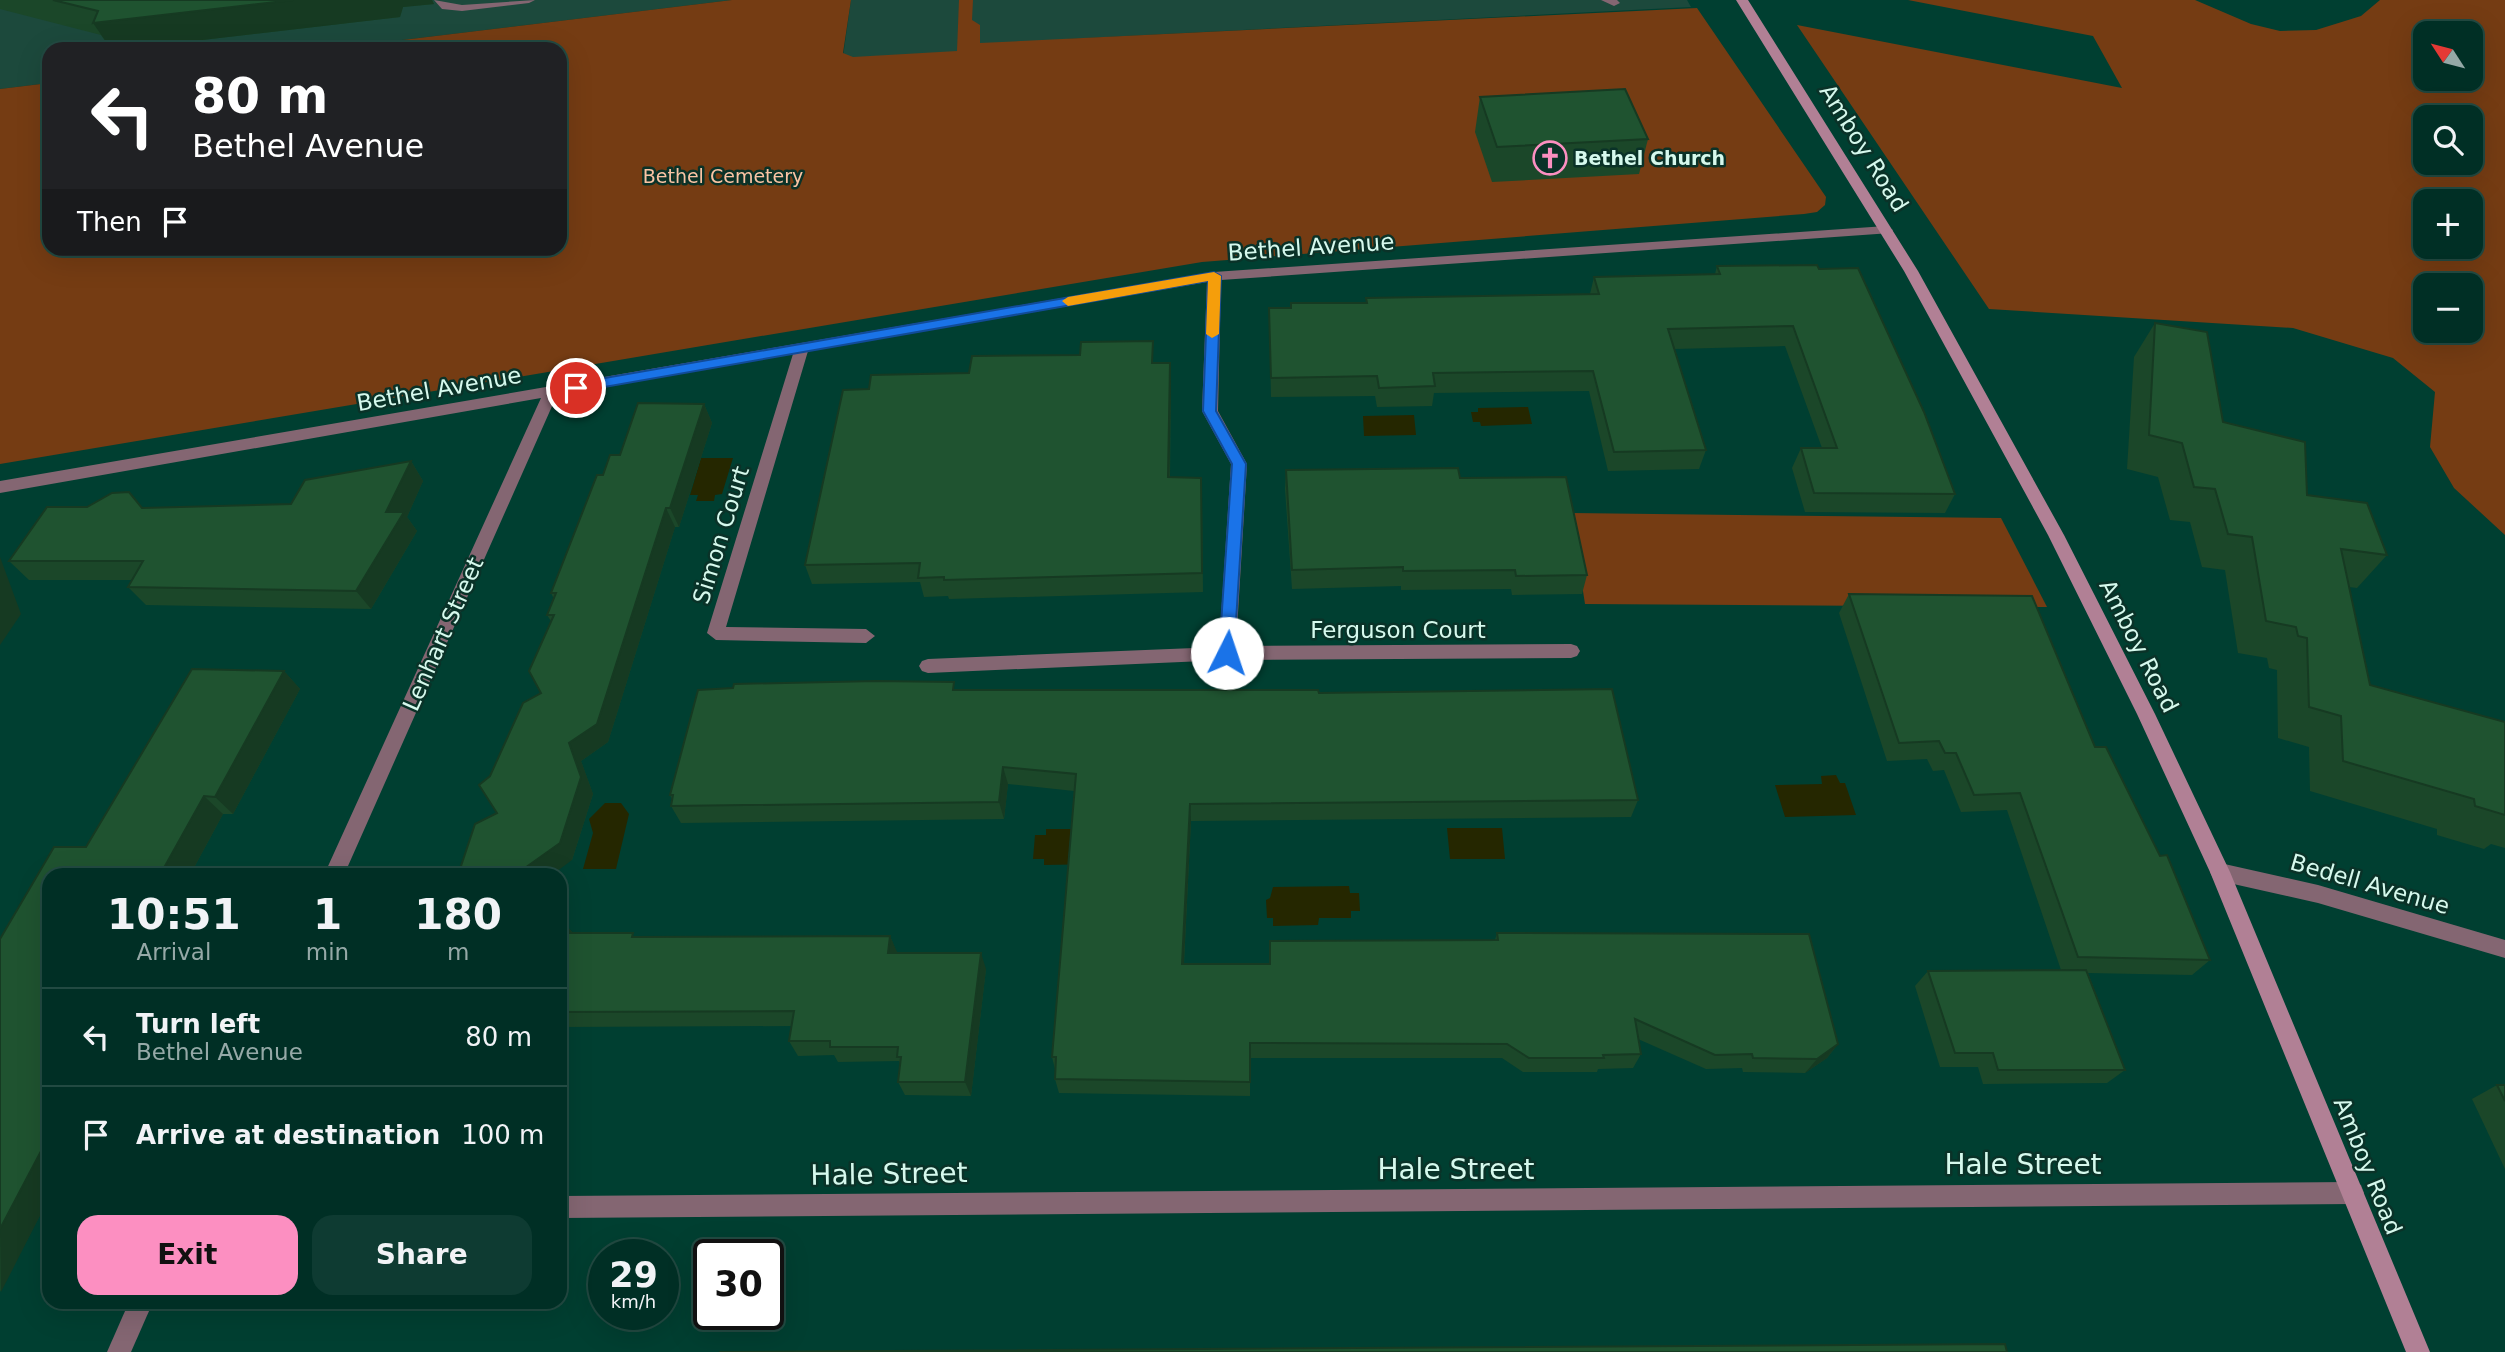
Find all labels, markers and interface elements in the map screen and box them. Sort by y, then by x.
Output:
north arrow [2413,21,2483,91]
map controls [2413,21,2483,343]
text: 80 m [192,68,328,125]
icon: left [77,70,168,161]
street label: Amboy Road [1814,79,1914,217]
button: search [2413,105,2483,175]
text: Bethel Avenue [192,127,424,165]
church icon: Bethel Church [1531,139,1569,177]
place label: Bethel Church [1574,147,1725,169]
park label: Bethel Cemetery [643,165,803,187]
button: + [2413,189,2483,259]
icon: arrive [156,203,194,241]
text: Then [77,207,142,237]
street label: Bethel Avenue [1227,228,1395,266]
button: − [2413,273,2483,343]
pin [546,358,606,418]
street label: Bethel Avenue [355,362,523,416]
icon: arrive [557,369,595,407]
street label: Simon Court [688,463,754,607]
street label: Lenhart Street [397,553,489,715]
street label: Amboy Road [2094,575,2184,717]
position arrow [1190,616,1264,690]
street label: Ferguson Court [1310,617,1486,643]
street label: Bedell Avenue [2287,849,2453,919]
text: 10:51 [107,890,241,939]
text: 1 [313,890,342,939]
text: 180 [414,890,502,939]
text: Arrival [137,939,211,965]
text: min [306,939,349,965]
text: m [447,939,469,965]
text: Turn left [136,1009,260,1039]
icon: left [77,1018,115,1056]
text: 80 m [465,1022,532,1052]
text: Bethel Avenue [136,1039,303,1065]
street label: Amboy Road [2329,1094,2407,1238]
icon: arrive [77,1116,115,1154]
text: Arrive at destination [136,1120,440,1150]
text: 100 m [461,1120,544,1150]
street label: Hale Street [1944,1148,2102,1181]
street label: Hale Street [1377,1153,1535,1186]
street label: Hale Street [810,1156,968,1192]
button: Exit [77,1215,298,1295]
button: Share [312,1215,532,1295]
speed limit sign: 30 [693,1239,784,1330]
text: 29 [609,1255,658,1295]
text: km/h [611,1291,656,1312]

